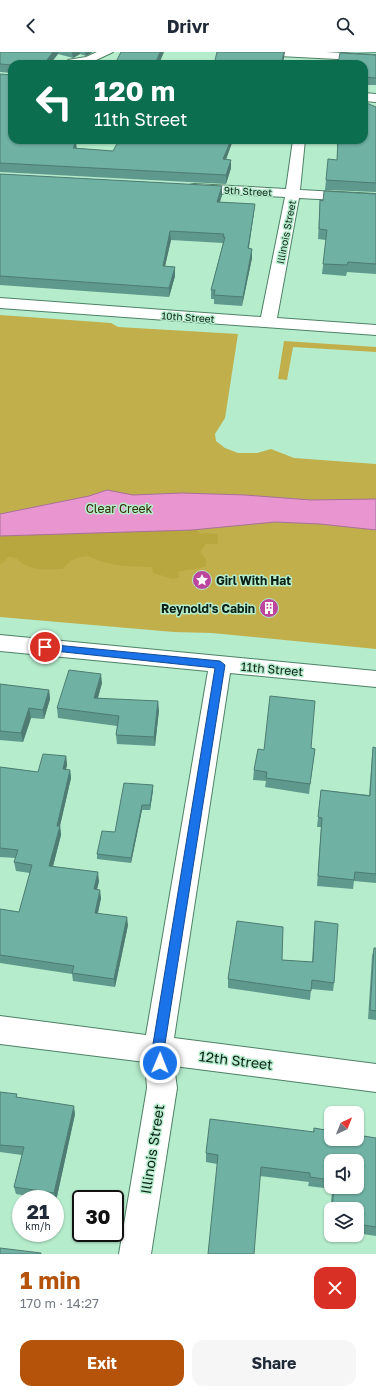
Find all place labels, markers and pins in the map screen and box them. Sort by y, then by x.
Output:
place icon: Girl With Hat [191,569,213,591]
place label: Girl With Hat [216,573,291,588]
building icon: Reynold's Cabin [258,597,280,619]
place label: Reynold's Cabin [161,601,255,616]
pin [28,630,62,664]

